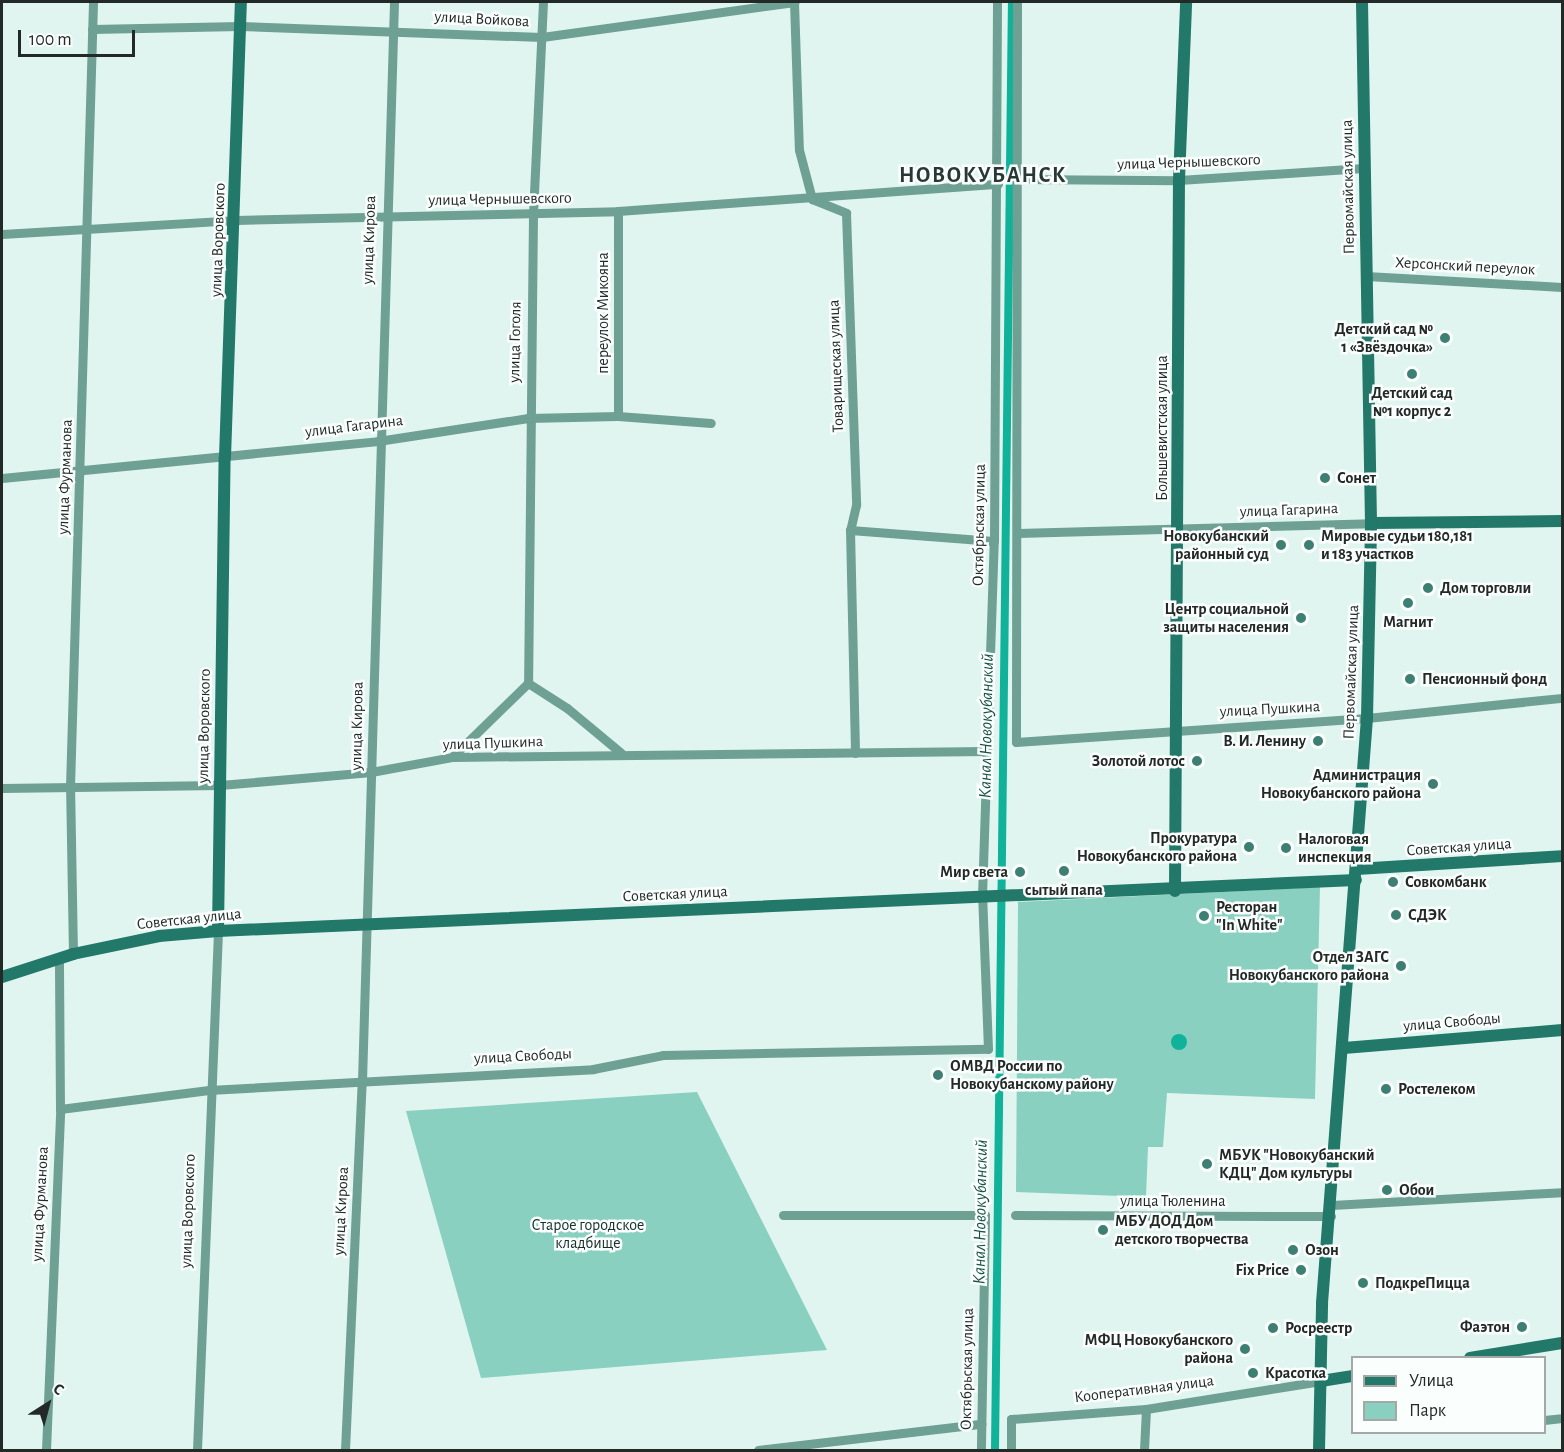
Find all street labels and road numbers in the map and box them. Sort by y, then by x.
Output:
street label: улица Войкова [434,7,530,31]
street label: Первомайская улица [1337,119,1359,255]
street label: улица Чернышевского [1117,150,1261,174]
street label: улица Воровского [206,182,230,298]
street label: улица Чернышевского [428,188,572,210]
street label: улица Кирова [358,195,380,285]
street label: переулок Микояна [593,252,613,374]
street label: Херсонский переулок [1394,253,1536,279]
street label: Товарищеская улица [824,299,848,433]
street label: улица Гоголя [505,301,525,383]
street label: Большевистская улица [1152,355,1172,501]
street label: улица Гагарина [304,410,404,442]
street label: улица Фурманова [53,419,77,535]
street label: Октябрьская улица [968,464,990,586]
street label: улица Гагарина [1239,499,1339,521]
street label: Первомайская улица [1339,604,1363,740]
street label: улица Воровского [193,669,215,783]
street label: улица Кирова [347,681,367,771]
street label: улица Пушкина [1219,697,1321,721]
street label: улица Пушкина [443,732,543,754]
street label: Советская улица [1406,834,1512,860]
street label: Советская улица [622,882,728,906]
street label: Советская улица [136,904,242,934]
street label: улица Свободы [1402,1008,1502,1036]
street label: улица Свободы [474,1044,572,1068]
street label: улица Фурманова [27,1146,53,1262]
street label: улица Воровского [176,1153,200,1269]
street label: улица Кирова [329,1166,353,1256]
street label: улица Тюленина [1120,1191,1226,1211]
street label: Октябрьская улица [956,1308,978,1430]
street label: Кооперативная улица [1073,1371,1215,1407]

